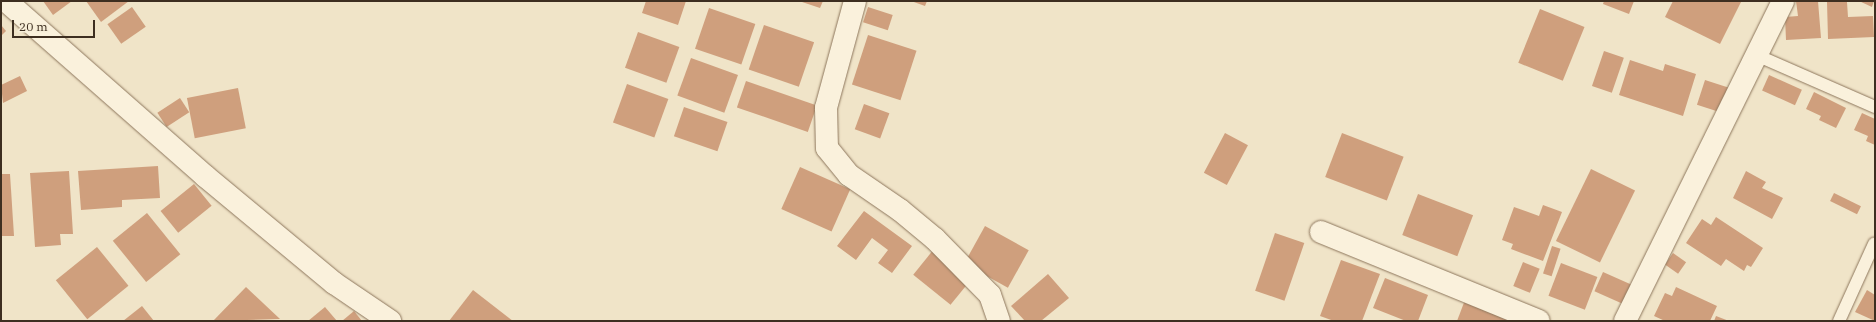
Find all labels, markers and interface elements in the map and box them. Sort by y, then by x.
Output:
scale bar [14,12,97,38]
text: 20 m [19,19,48,34]

